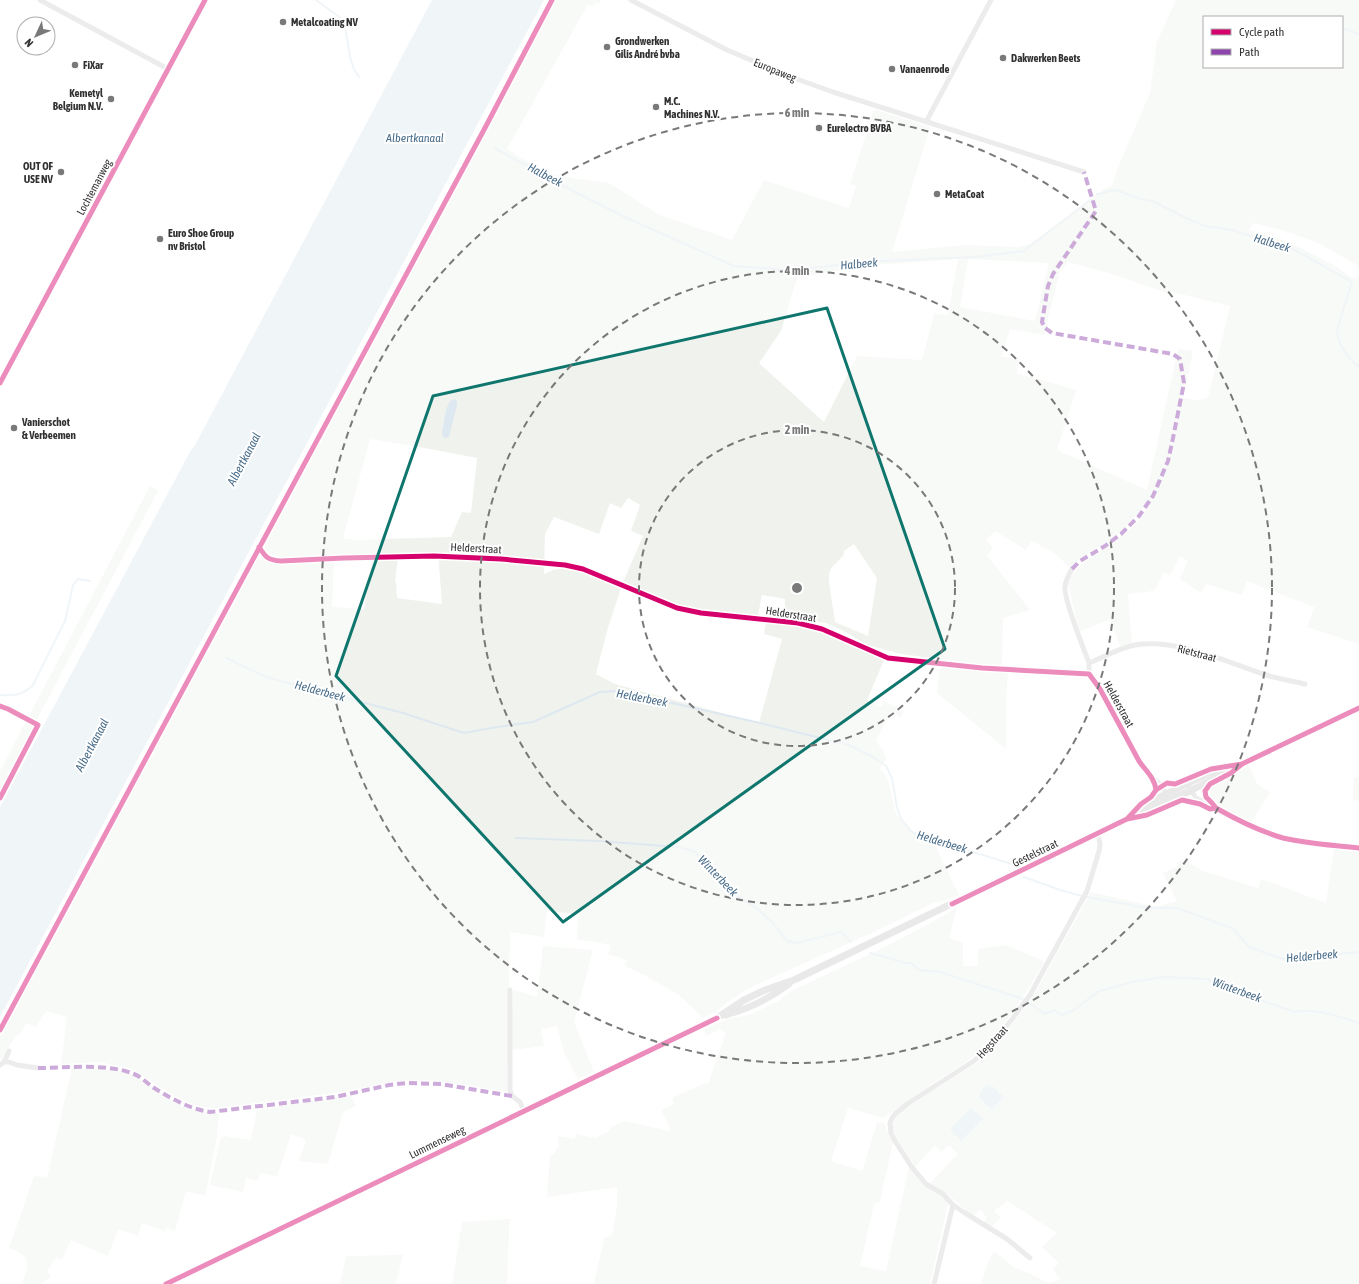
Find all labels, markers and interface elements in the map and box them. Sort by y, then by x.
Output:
north arrow [16,16,56,56]
place label: Metalcoating NV [291,16,359,28]
legend [1203,16,1343,68]
marker: Metalcoating NV [278,17,288,27]
text: Cycle path [1239,25,1284,39]
place label: Grondwerken Gilis André bvba [615,35,680,60]
text: N [22,36,35,49]
marker: Grondwerken Gilis André bvba [602,42,612,52]
text: Path [1239,45,1260,59]
place label: Dakwerken Beets [1011,52,1081,64]
marker: Dakwerken Beets [998,53,1008,63]
street label: Europaweg [752,56,798,84]
place label: FiXar [83,59,104,71]
marker: FiXar [70,60,80,70]
place label: Vanaenrode [899,63,950,75]
marker: Vanaenrode [887,64,897,74]
place label: Kemetyl Belgium N.V. [53,87,104,112]
marker: Kemetyl Belgium N.V. [106,94,116,104]
place label: M.C. Machines N.V. [664,95,720,120]
marker: M.C. Machines N.V. [651,102,661,112]
text: 6 min [785,106,809,120]
place label: Eurelectro BVBA [827,122,892,134]
marker: Eurelectro BVBA [814,123,824,133]
water label: Albertkanaal [385,131,444,145]
street label: Lochtemanweg [74,157,114,217]
place label: OUT OF USE NV [23,160,54,185]
water label: Halbeek [525,160,565,190]
marker: OUT OF USE NV [56,167,66,177]
place label: MetaCoat [945,188,985,200]
marker: MetaCoat [932,189,942,199]
place label: Euro Shoe Group nv Bristol [168,227,234,252]
water label: Halbeek [1252,231,1293,255]
marker: Euro Shoe Group nv Bristol [155,234,165,244]
water label: Halbeek [840,255,879,273]
text: 4 min [784,264,809,278]
place label: Vanierschot & Verbeemen [21,416,76,441]
marker: Vanierschot & Verbeemen [9,423,19,433]
text: 2 min [785,423,809,437]
water label: Albertkanaal [224,430,264,489]
street label: Helderstraat [450,541,502,555]
centre of rings [790,581,804,595]
street label: Helderstraat [765,604,817,624]
street label: Rietstraat [1176,642,1218,664]
water label: Helderbeek [293,678,347,705]
street label: Helderstraat [1101,679,1137,729]
water label: Helderbeek [615,686,669,710]
water label: Albertkanaal [72,716,112,775]
water label: Helderbeek [915,828,969,856]
street label: Gestelstraat [1010,837,1060,869]
water label: Winterbeek [695,853,741,900]
water label: Helderbeek [1286,947,1339,965]
water label: Winterbeek [1211,975,1264,1006]
street label: Hegstraat [974,1023,1010,1061]
street label: Lummenseweg [407,1123,467,1161]

